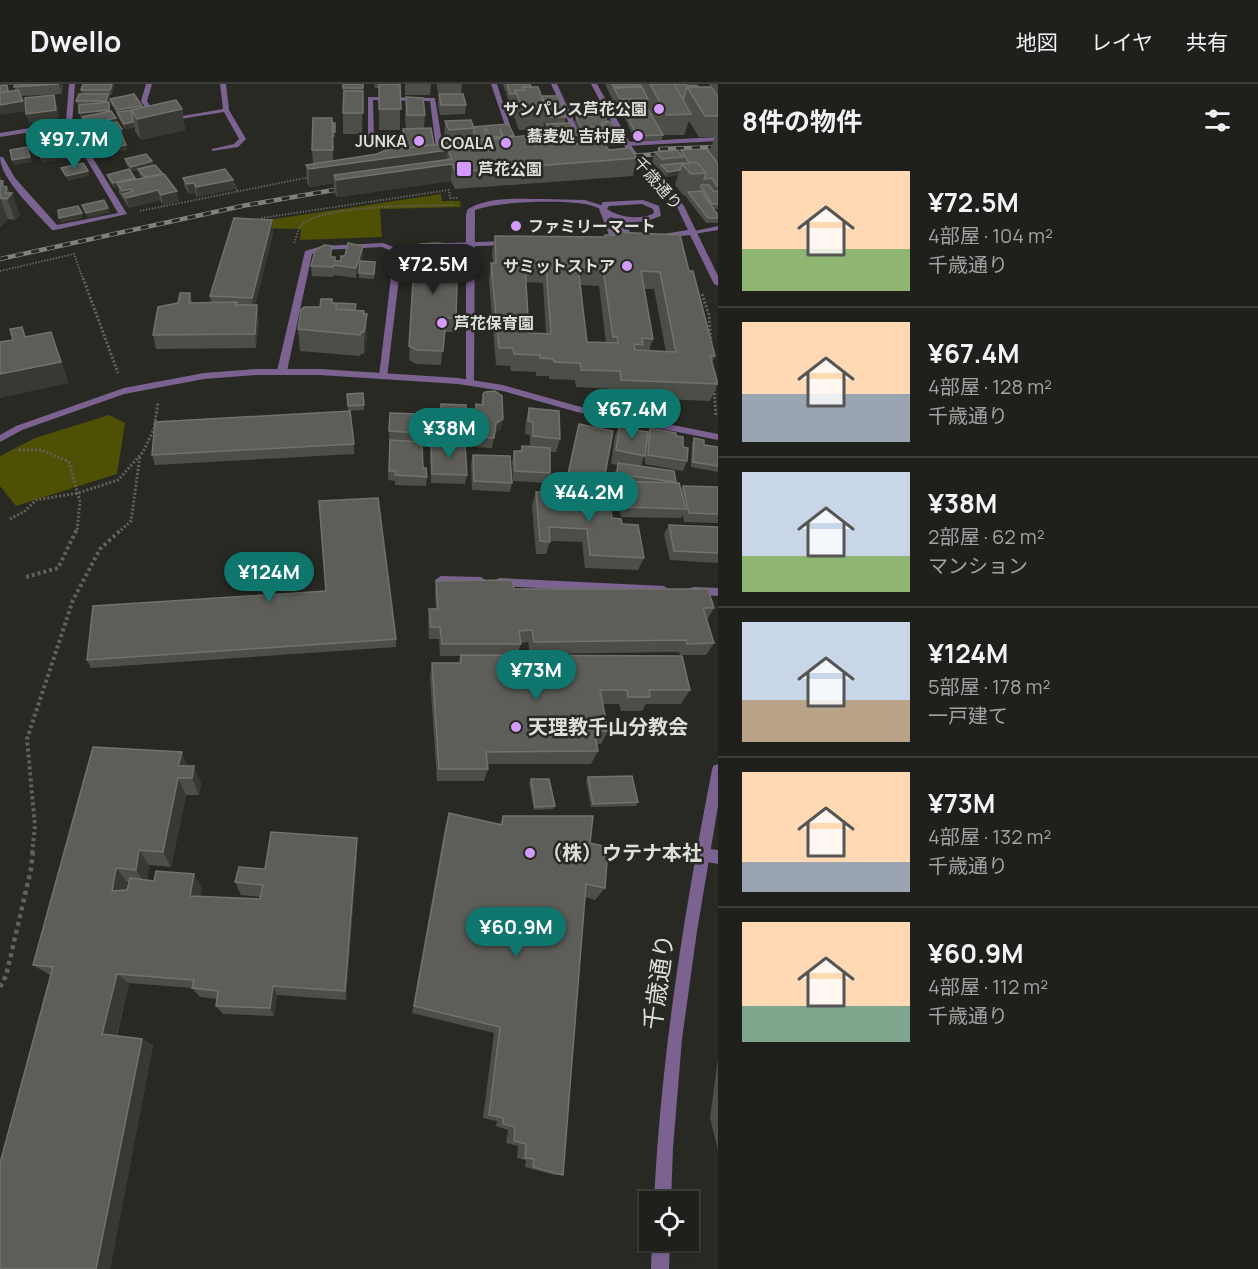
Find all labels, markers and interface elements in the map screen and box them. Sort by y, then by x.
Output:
text: Dwello [30,22,121,60]
text: 地図 [1016,28,1058,56]
text: レイヤ [1091,28,1153,56]
text: 共有 [1186,28,1228,56]
place label: サンパレス芦花公園 [503,98,647,120]
marker: サンパレス芦花公園 [652,102,666,116]
text: 8件の物件 [742,103,862,139]
icon: filters [1201,104,1234,137]
pin: ¥97.7M [25,119,123,170]
text: ¥97.7M [40,125,108,152]
place label: 蕎麦処 吉村屋 [527,125,626,147]
marker: 蕎麦処 吉村屋 [631,129,645,143]
place label: JUNKA [355,130,407,152]
place label: COALA [441,132,494,154]
marker: JUNKA [412,134,426,148]
marker: COALA [499,136,513,150]
street label: 千歳通り [629,152,687,214]
place label: 芦花公園 [478,158,542,180]
marker: 芦花公園 [455,160,473,178]
text: ¥72.5M [928,184,1019,220]
icon: home [790,195,862,267]
place label: ファミリーマート [528,215,656,237]
marker: ファミリーマート [509,219,523,233]
text: 4部屋 · 104 m² [928,222,1053,249]
pin: ¥72.5M [384,244,482,295]
text: ¥72.5M [398,250,468,277]
text: 千歳通り [928,251,1008,278]
place label: サミットストア [503,255,615,277]
marker: サミットストア [620,259,634,273]
place label: 芦花保育園 [454,312,534,334]
marker: 芦花保育園 [435,316,449,330]
text: ¥67.4M [928,335,1019,371]
icon: home [790,346,862,418]
text: 4部屋 · 128 m² [928,373,1052,400]
pin: ¥67.4M [583,389,681,440]
text: ¥67.4M [597,395,667,422]
text: 千歳通り [928,402,1008,429]
pin: ¥38M [413,408,485,459]
text: ¥38M [422,414,476,441]
pin: ¥44.2M [540,472,638,523]
text: ¥44.2M [554,478,624,505]
text: ¥38M [928,485,997,521]
icon: home [790,496,862,568]
text: 2部屋 · 62 m² [928,523,1045,550]
pin: ¥124M [227,552,311,603]
text: マンション [928,552,1028,579]
text: ¥124M [238,558,300,585]
text: ¥124M [928,635,1008,671]
icon: home [790,646,862,718]
pin: ¥73M [500,650,572,701]
text: ¥73M [510,656,562,683]
text: 5部屋 · 178 m² [928,673,1051,700]
text: 一戸建て [928,702,1008,729]
place label: 天理教千山分教会 [528,713,688,740]
marker: 天理教千山分教会 [509,720,523,734]
text: ¥73M [928,785,995,821]
icon: home [790,796,862,868]
text: 4部屋 · 132 m² [928,823,1052,850]
place label: （株）ウテナ本社 [542,839,702,866]
marker: （株）ウテナ本社 [523,846,537,860]
text: 千歳通り [928,852,1008,879]
pin: ¥60.9M [467,907,565,958]
text: ¥60.9M [479,913,553,940]
street label: 千歳通り [634,932,681,1032]
text: ¥60.9M [928,935,1023,971]
icon: home [790,946,862,1018]
text: 4部屋 · 112 m² [928,973,1048,1000]
text: 千歳通り [928,1002,1008,1029]
map controls [639,1191,699,1251]
button: locate [639,1191,699,1251]

